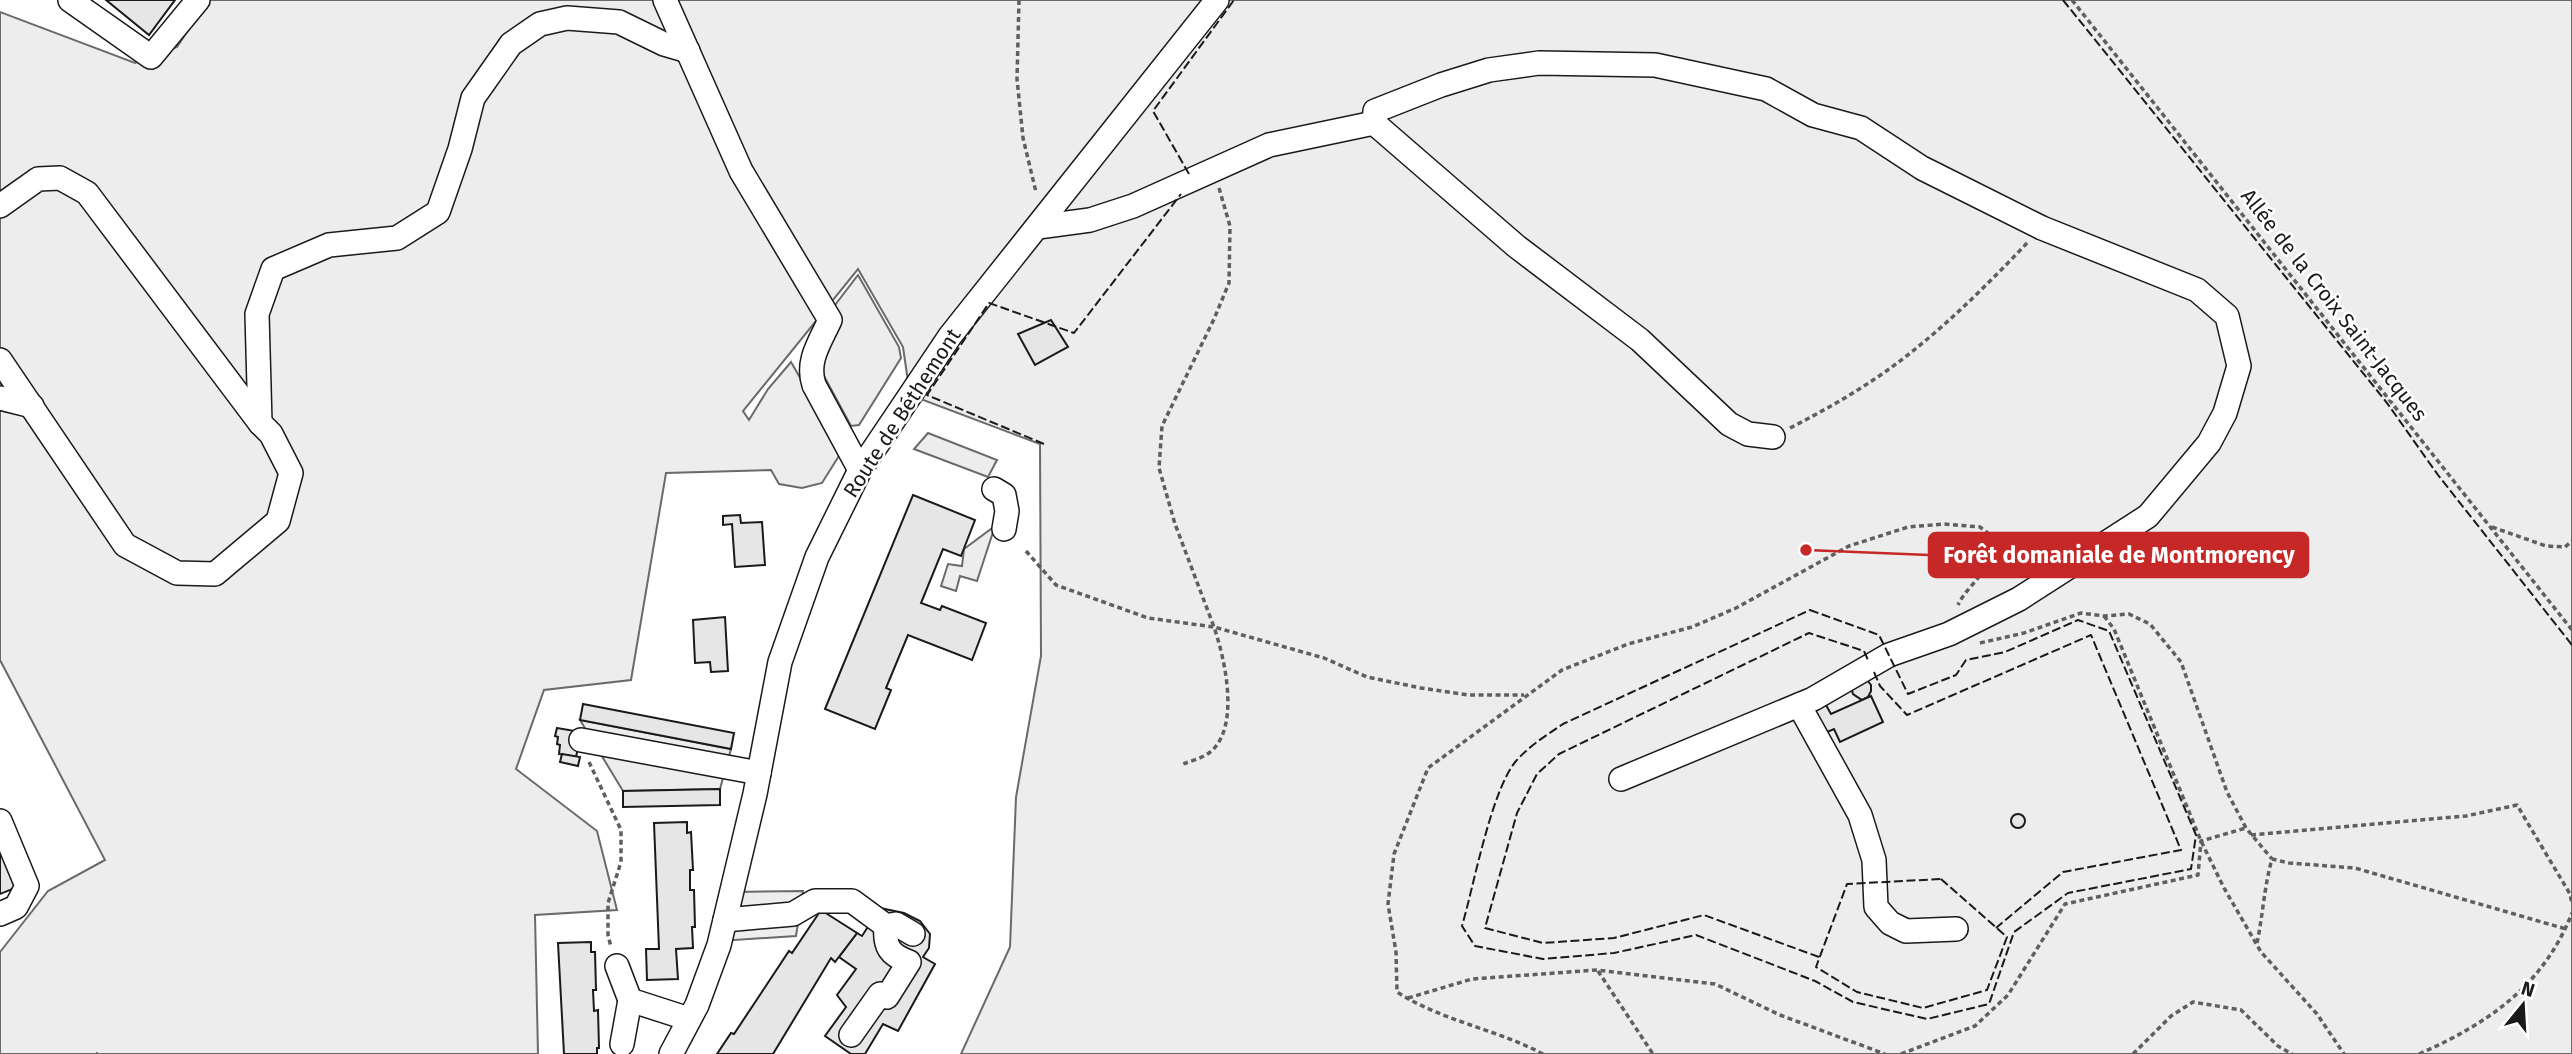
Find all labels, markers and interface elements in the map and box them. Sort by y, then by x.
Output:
street label: Allée de la Croix Saint-Jacques [2235,184,2433,427]
street label: Route de Béthemont [838,323,967,502]
callout: Forêt domaniale de Montmorency [1929,533,2308,577]
text: Forêt domaniale de Montmorency [1943,541,2296,569]
north arrow [2488,970,2558,1040]
text: N [2519,976,2538,1002]

